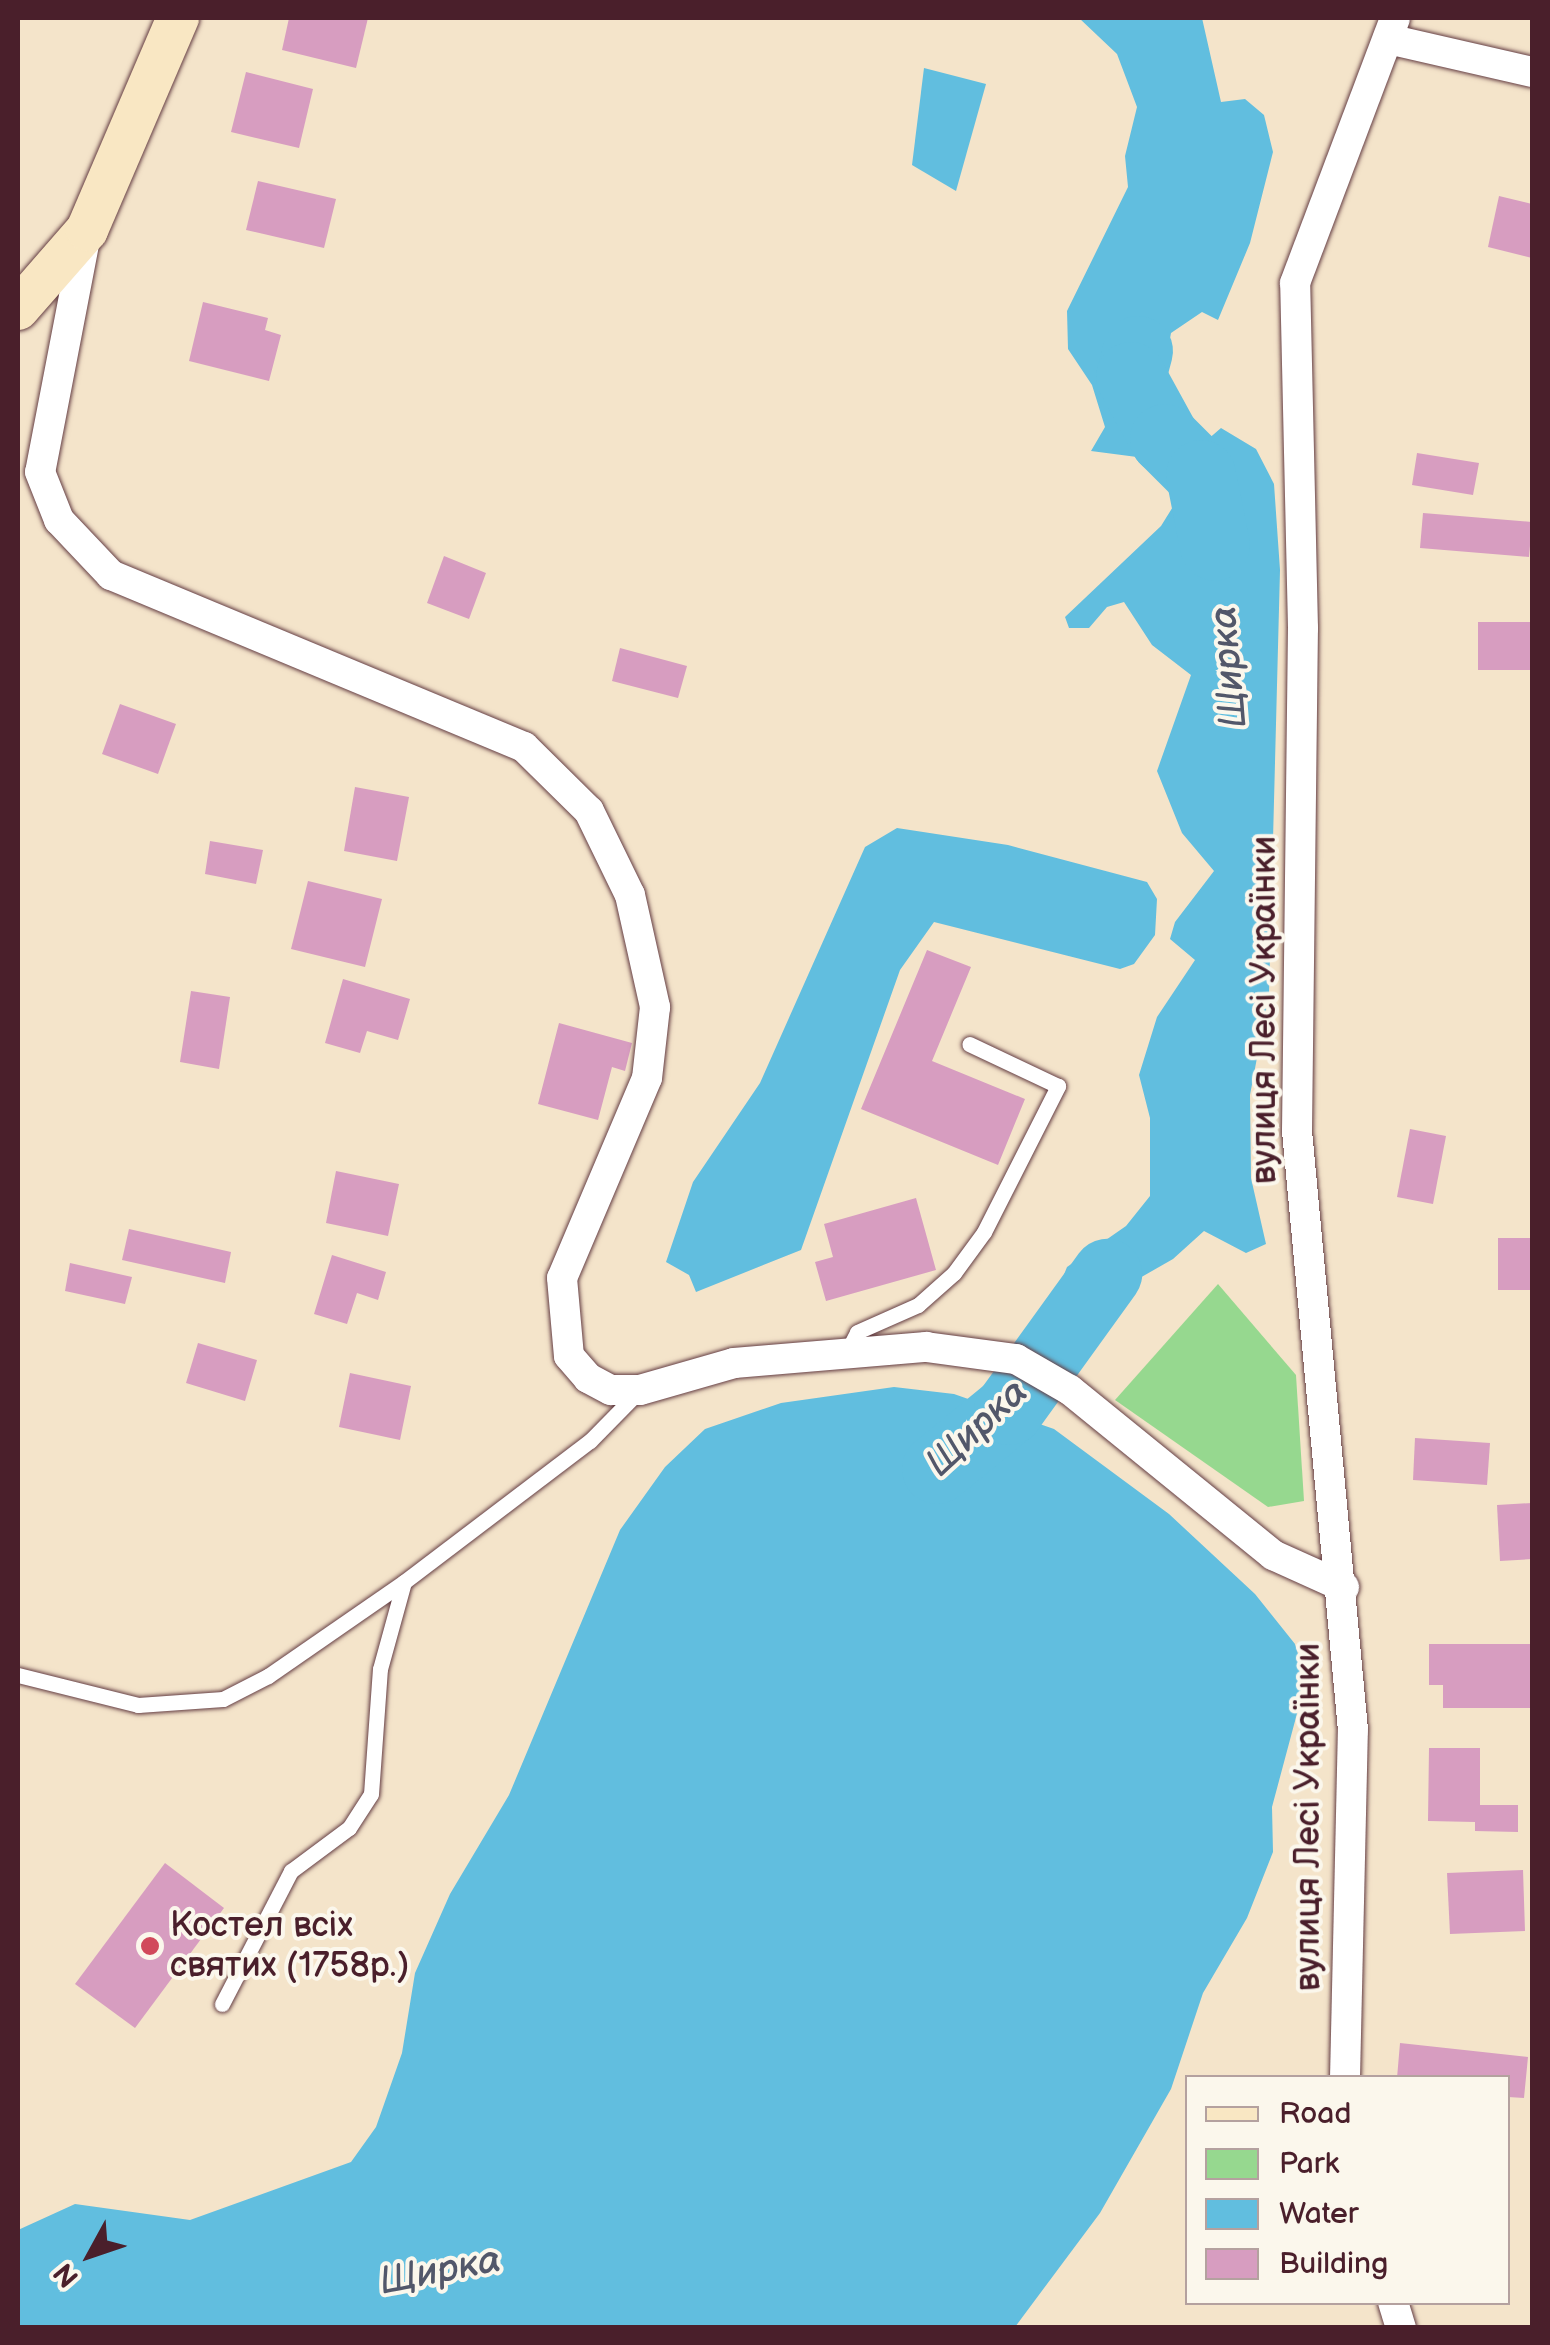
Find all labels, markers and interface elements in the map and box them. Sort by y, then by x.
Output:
water label: Щирка [1201,604,1257,730]
street label: вулиця Лесі Українки [1244,836,1286,1184]
water label: Щирка [917,1370,1037,1486]
street label: вулиця Лесі Українки [1288,1643,1330,1991]
place label: Костел всіх святих (1758р.) [170,1905,409,1987]
marker: Костел всіх святих (1758р.) [139,1935,161,1957]
legend [1185,2075,1510,2305]
text: Road [1279,2096,1352,2132]
text: Park [1279,2146,1339,2182]
text: Water [1279,2196,1359,2232]
north arrow [40,2205,140,2305]
water label: Щирка [376,2237,504,2305]
text: Building [1279,2246,1388,2282]
text: N [47,2256,86,2293]

